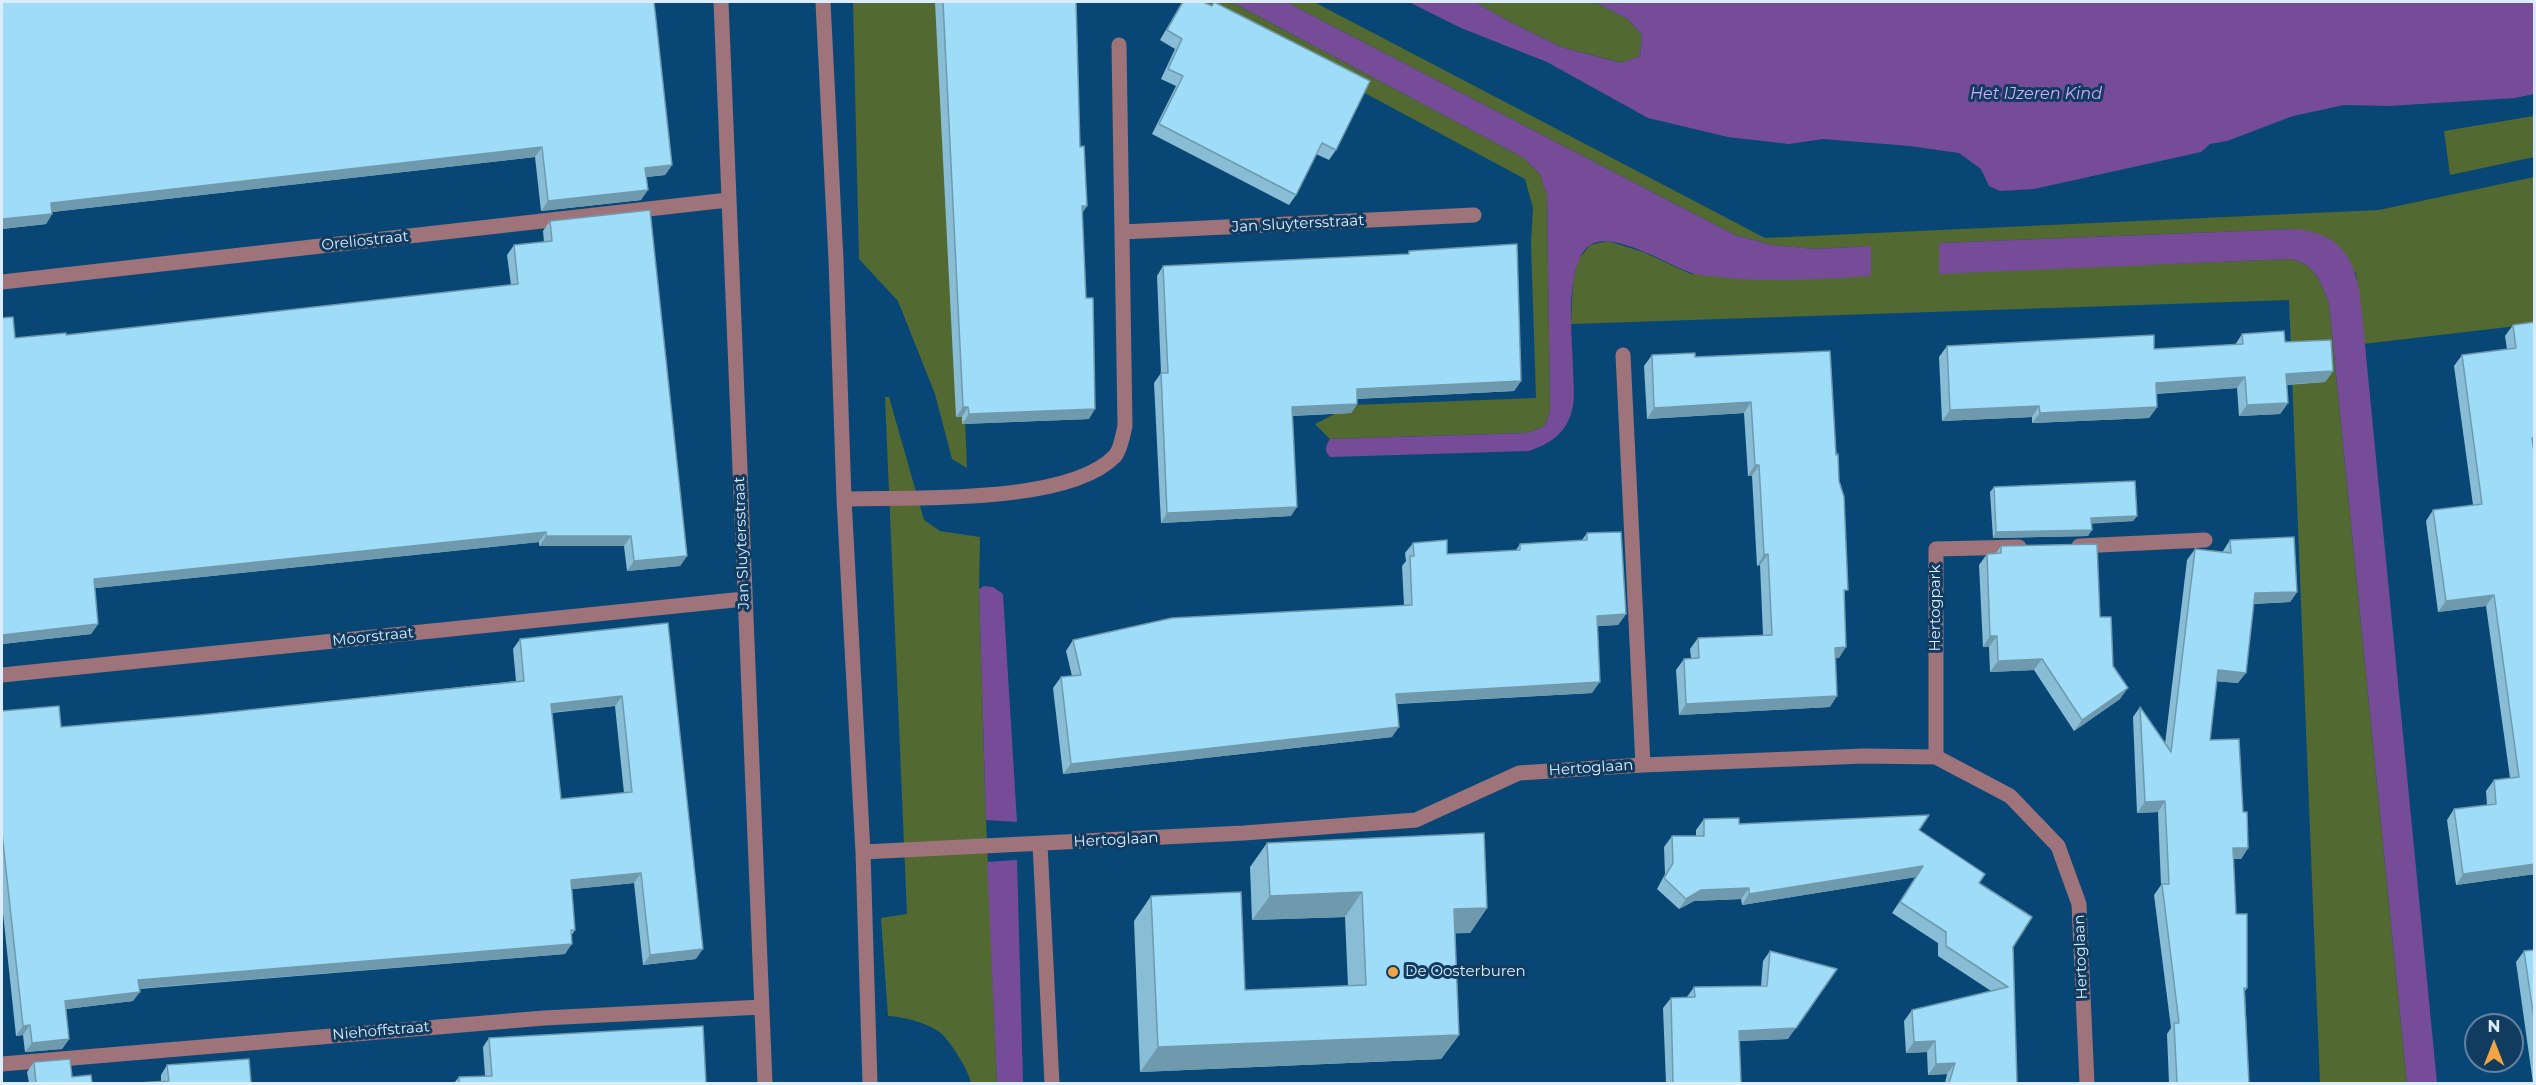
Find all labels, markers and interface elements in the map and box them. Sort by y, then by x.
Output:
water label: Het IJzeren Kind [1970,84,2102,104]
street label: Jan Sluytersstraat [1231,212,1365,236]
street label: Oreliostraat [321,227,409,255]
street label: Jan Sluytersstraat [731,476,753,610]
street label: Hertogpark [1927,565,1945,651]
street label: Moorstraat [331,624,415,650]
street label: Hertoglaan [1548,756,1634,780]
street label: Hertoglaan [1073,829,1159,851]
street label: Hertoglaan [2071,914,2091,1000]
place label: De Oosterburen [1405,963,1526,981]
marker: De Oosterburen [1386,965,1400,979]
north arrow [2464,1013,2524,1073]
text: N [2488,1017,2500,1036]
street label: Niehoffstraat [332,1018,430,1044]

